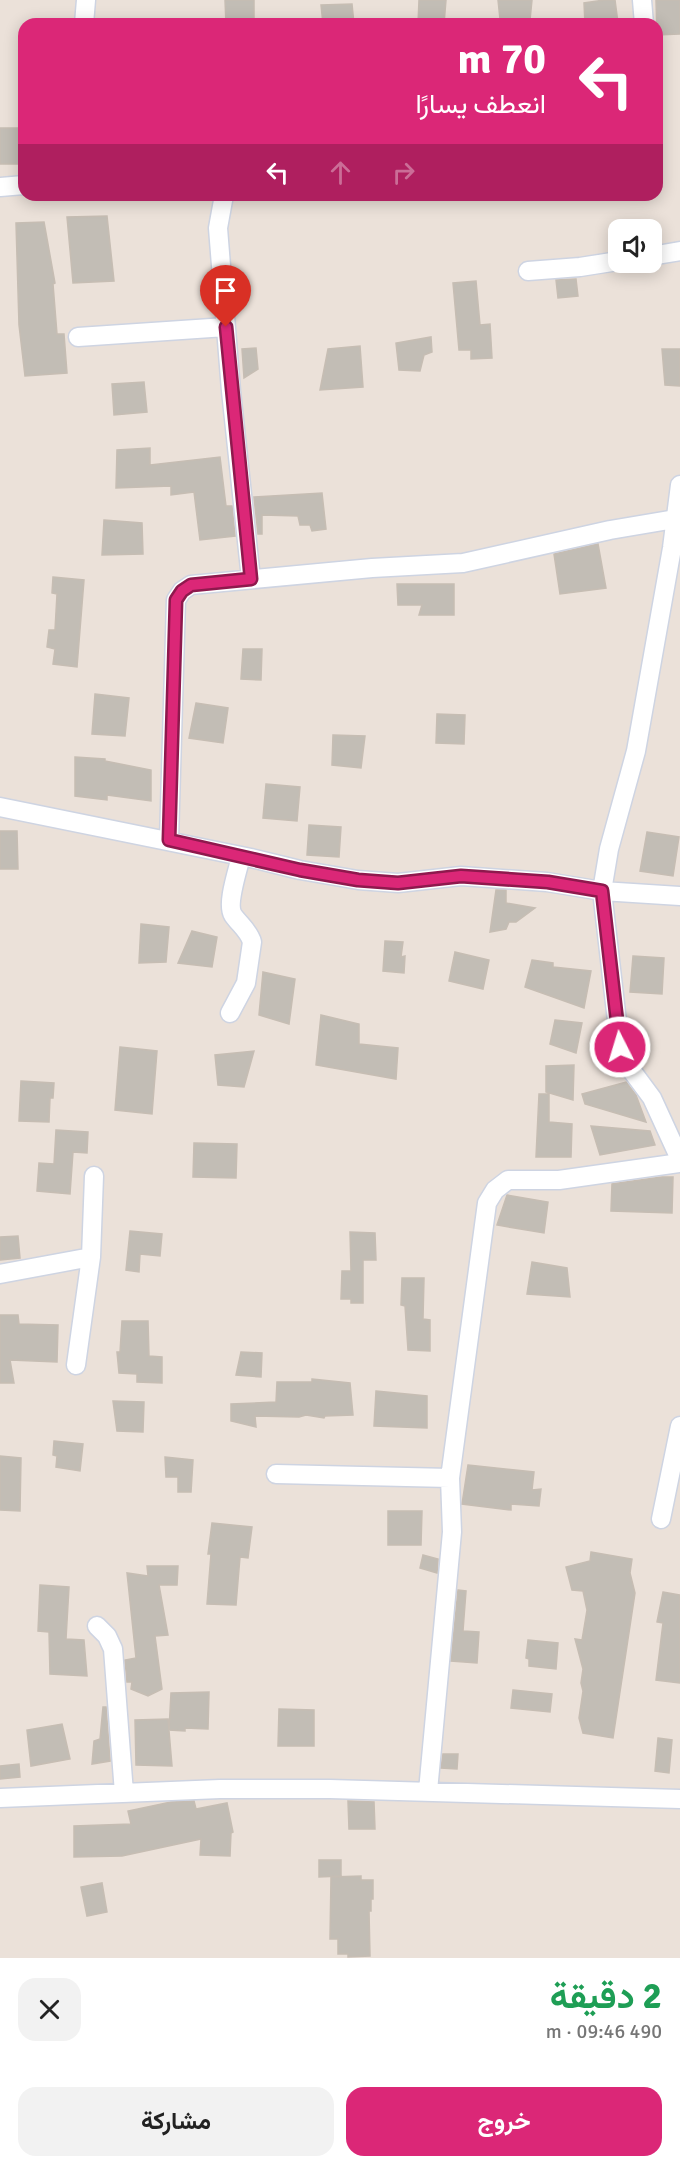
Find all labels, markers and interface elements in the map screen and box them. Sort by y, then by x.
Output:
text: 70 m [457,34,546,85]
icon: left [567,42,645,120]
text: انعطف يسارًا [415,88,546,121]
icon: left [261,156,294,189]
icon: ahead [324,156,357,189]
icon: right [387,156,420,189]
map controls [608,219,662,273]
button: sound [608,219,662,273]
pin [200,265,251,327]
icon: arrive [209,274,242,307]
position arrow [588,1015,652,1079]
text: 2 دقيقة [550,1974,662,2019]
button: close [18,1978,81,2041]
text: 490 m · 09:46 [546,2019,662,2044]
button: مشاركة [18,2087,334,2156]
button: خروج [346,2087,662,2156]

